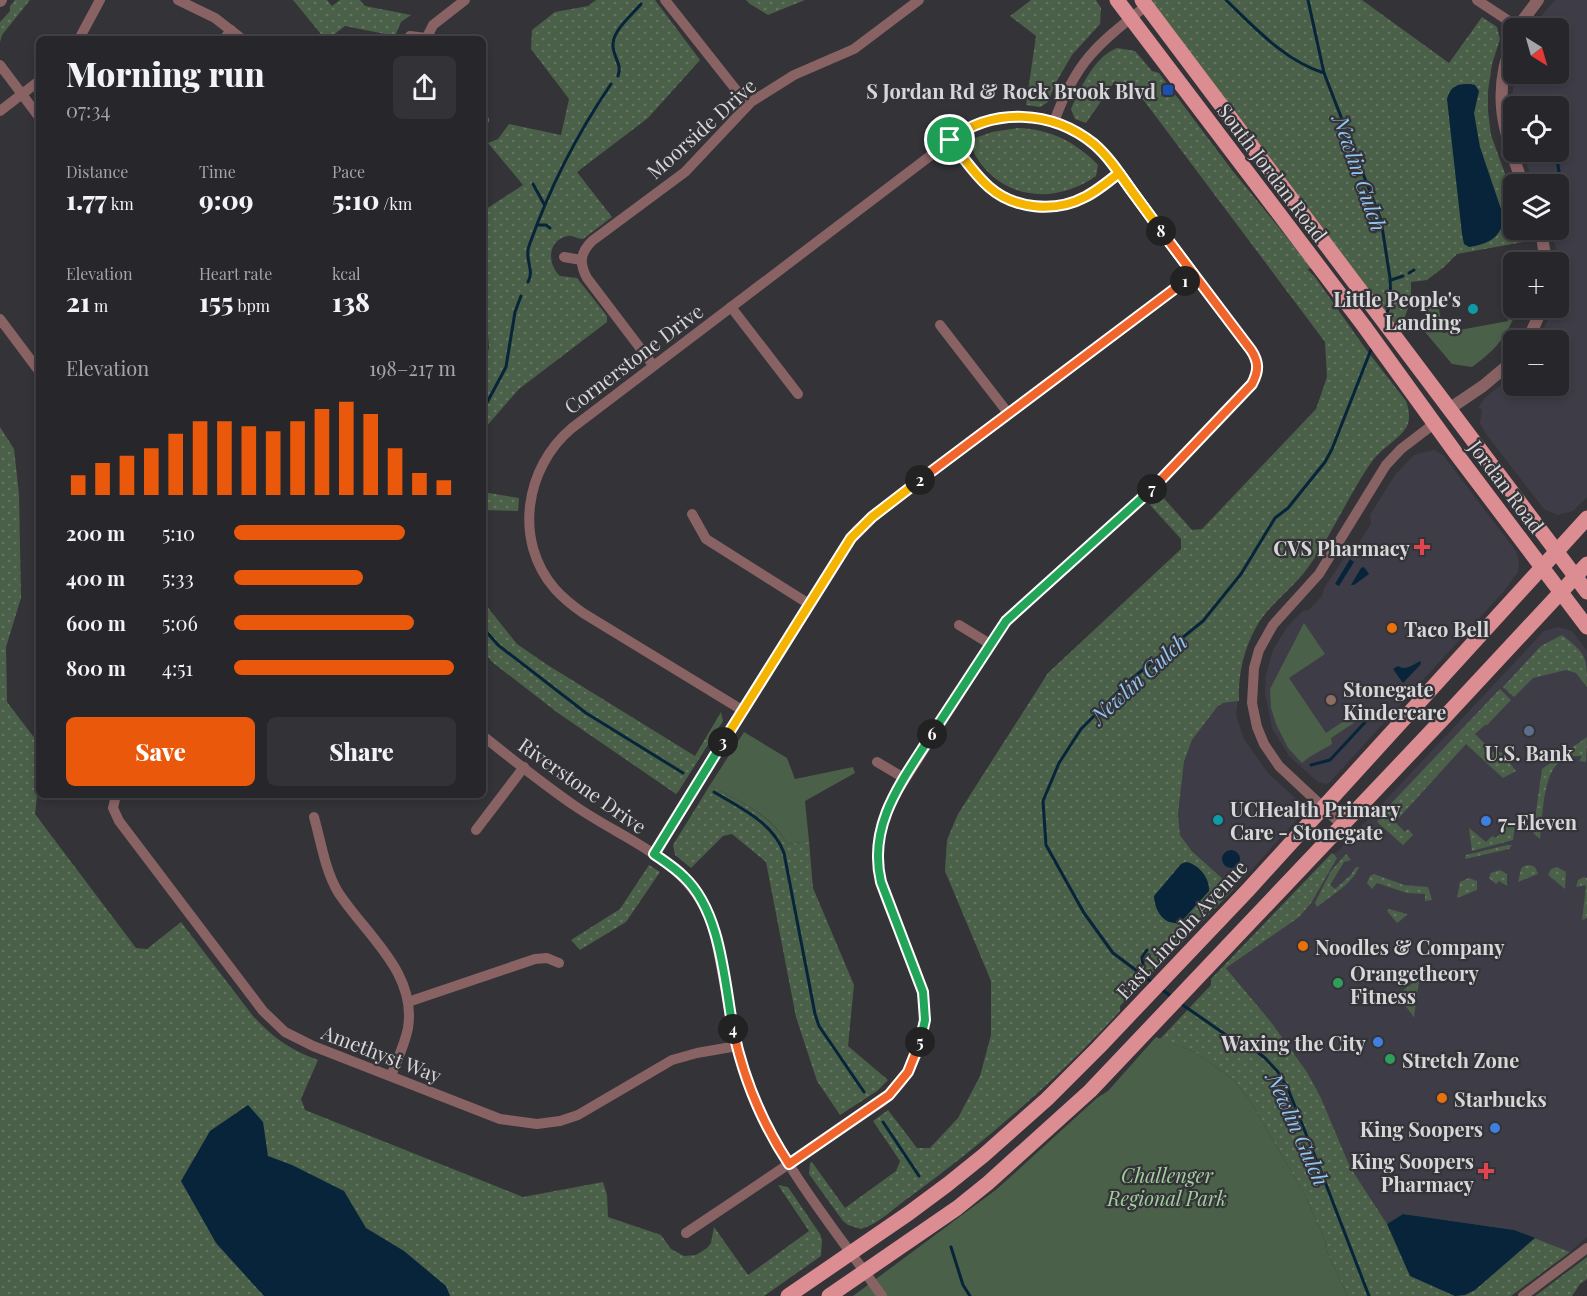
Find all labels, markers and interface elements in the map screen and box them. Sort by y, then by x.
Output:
north arrow [1503,18,1569,84]
map controls [1503,18,1569,396]
text: Morning run [66,51,265,95]
button: share [393,56,456,119]
street label: Moorside Drive [641,72,761,184]
place label: S Jordan Rd & Rock Brook Blvd [866,77,1156,104]
marker: S Jordan Rd & Rock Brook Blvd [1161,83,1175,97]
text: 07:34 [66,96,110,123]
button: locate [1503,96,1569,162]
street label: South Jordan Road [1212,97,1334,247]
water label: Newlin Gulch [1327,109,1394,235]
pin [924,114,975,165]
icon: arrive [933,123,966,156]
text: Distance [66,161,128,182]
text: Time [199,161,236,182]
text: Pace [332,161,365,182]
button: layers [1503,174,1569,240]
text: 1.77 [66,182,107,217]
text: 9:09 [199,182,253,217]
text: 5:10 [332,182,379,217]
text: km [107,193,134,214]
text: /km [379,193,412,214]
pin: 8 [1146,216,1176,246]
text: 8 [1157,220,1165,241]
button: + [1503,252,1569,318]
text: Elevation [66,263,133,284]
text: Heart rate [199,263,272,284]
text: kcal [332,263,361,284]
pin: 1 [1170,266,1200,296]
text: 1 [1182,270,1188,291]
text: 21 [66,284,90,319]
text: 155 [199,284,233,319]
text: 138 [332,284,370,319]
place label: Little People's Landing [1333,285,1461,335]
text: m [90,295,108,316]
text: bpm [233,295,270,316]
street label: Cornerstone Drive [558,297,708,419]
marker: Little People's Landing [1466,302,1480,316]
button: − [1503,330,1569,396]
text: Elevation [66,354,149,381]
text: 198–217 m [369,354,456,381]
street label: Jordan Road [1463,433,1551,538]
pin: 2 [905,465,935,495]
text: 2 [916,469,924,490]
pin: 7 [1137,474,1167,504]
text: 7 [1148,478,1156,499]
text: 200 m [66,519,125,546]
text: 5:10 [162,519,195,546]
place label: CVS Pharmacy [1273,534,1411,561]
marker: CVS Pharmacy [1415,540,1429,554]
text: 400 m [66,564,125,591]
text: 5:33 [162,564,194,591]
text: 600 m [66,609,126,636]
text: 5:06 [162,609,198,636]
place label: Taco Bell [1404,615,1489,642]
marker: Taco Bell [1385,621,1399,635]
water label: Newlin Gulch [1082,627,1192,730]
text: 800 m [66,654,126,681]
text: 4:51 [162,654,193,681]
place label: Stonegate Kindercare [1343,675,1446,725]
marker: Stonegate Kindercare [1324,693,1338,707]
button: Save [66,717,255,786]
button: Share [267,717,456,786]
pin: 6 [917,719,947,749]
text: 6 [928,723,936,744]
marker: U.S. Bank [1522,724,1536,738]
pin: 3 [708,727,738,757]
street label: Riverstone Drive [514,731,652,839]
text: 3 [719,731,727,752]
place label: U.S. Bank [1485,739,1573,766]
place label: UCHealth Primary Care - Stonegate [1230,795,1401,845]
place label: 7-Eleven [1498,808,1578,835]
marker: UCHealth Primary Care - Stonegate [1211,813,1225,827]
marker: 7-Eleven [1479,814,1493,828]
street label: East Lincoln Avenue [1109,854,1253,1004]
place label: Noodles & Company [1315,933,1505,960]
marker: Noodles & Company [1296,939,1310,953]
place label: Orangetheory Fitness [1350,959,1479,1009]
marker: Orangetheory Fitness [1331,976,1345,990]
pin: 4 [718,1014,748,1044]
street label: Amethyst Way [317,1017,446,1088]
text: 4 [729,1018,737,1039]
pin: 5 [905,1027,935,1057]
place label: Waxing the City [1220,1029,1367,1056]
text: 5 [916,1031,924,1052]
marker: Waxing the City [1371,1035,1385,1049]
place label: Stretch Zone [1402,1046,1519,1073]
marker: Stretch Zone [1383,1052,1397,1066]
water label: Newlin Gulch [1261,1066,1336,1190]
place label: Starbucks [1454,1085,1547,1112]
marker: Starbucks [1435,1091,1449,1105]
place label: King Soopers [1360,1115,1483,1142]
marker: King Soopers [1488,1121,1502,1135]
place label: King Soopers Pharmacy [1351,1147,1475,1197]
park label: Challenger Regional Park [1106,1161,1227,1211]
marker: King Soopers Pharmacy [1479,1164,1493,1178]

